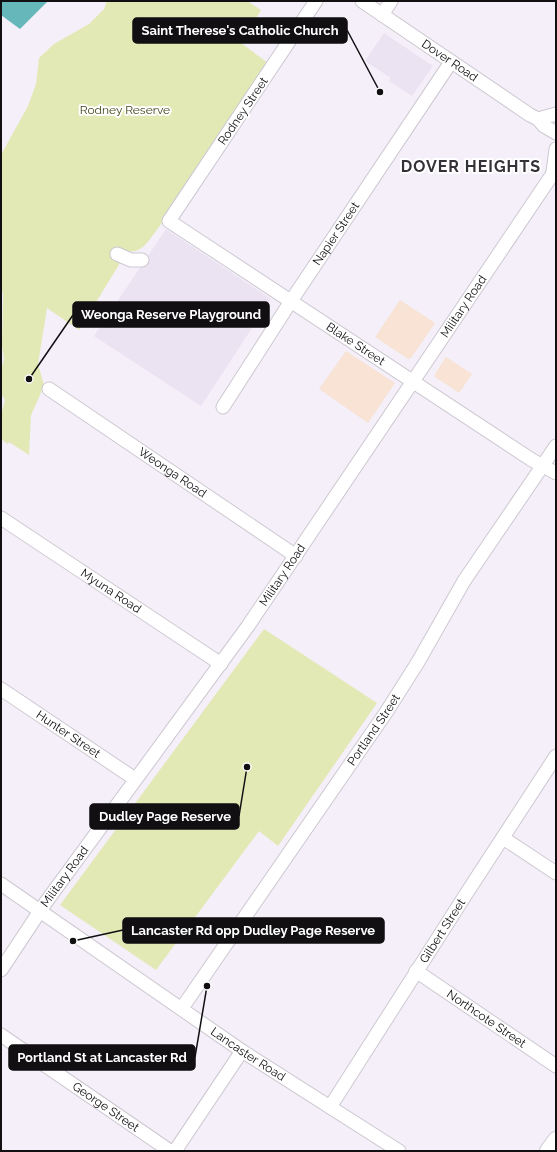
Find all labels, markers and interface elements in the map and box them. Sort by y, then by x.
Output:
callout: Saint Therese's Catholic Church [133,18,347,43]
text: Saint Therese's Catholic Church [141,23,339,38]
street label: Dover Road [419,37,480,84]
street label: Rodney Street [215,74,271,148]
park label: Rodney Reserve [80,103,170,117]
district label: DOVER HEIGHTS [401,157,541,176]
street label: Napier Street [310,199,362,268]
street label: Military Road [438,273,489,340]
callout: Weonga Reserve Playground [73,302,269,327]
text: Weonga Reserve Playground [81,307,261,322]
street label: Blake Street [324,320,388,368]
street label: Weonga Road [136,445,209,500]
street label: Military Road [256,541,308,609]
street label: Myuna Road [78,566,144,616]
street label: Portland Street [345,691,403,768]
street label: Hunter Street [34,708,103,761]
callout: Dudley Page Reserve [90,804,239,829]
text: Dudley Page Reserve [99,809,231,824]
street label: Military Road [38,843,91,910]
street label: Gilbert Street [417,896,468,966]
callout: Lancaster Rd opp Dudley Page Reserve [123,918,384,943]
text: Lancaster Rd opp Dudley Page Reserve [131,923,375,938]
street label: Northcote Street [444,987,529,1050]
street label: Lancaster Road [208,1025,288,1084]
callout: Portland St at Lancaster Rd [9,1045,195,1070]
text: Portland St at Lancaster Rd [17,1050,187,1065]
street label: George Street [70,1079,142,1135]

